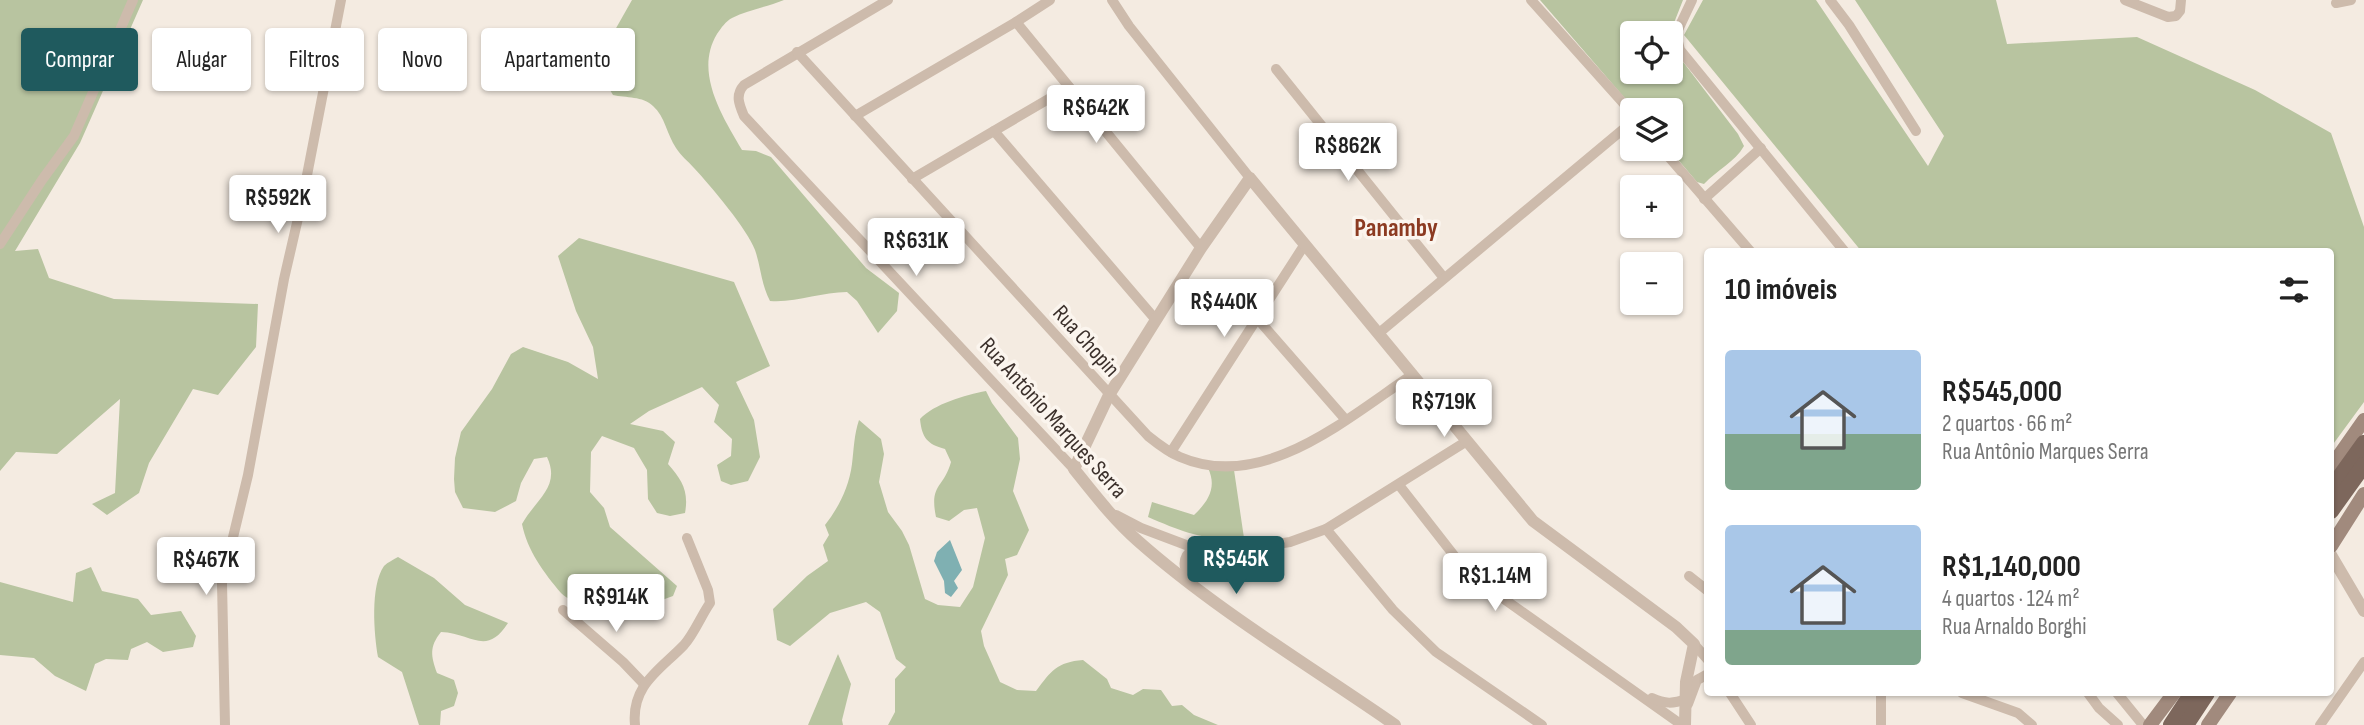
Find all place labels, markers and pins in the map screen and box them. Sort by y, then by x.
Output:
pin: R$642K [1039,86,1153,145]
pin: R$862K [1291,124,1405,183]
pin: R$592K [221,176,335,235]
pin: R$631K [859,218,973,278]
pin: R$440K [1167,280,1281,339]
pin: R$719K [1387,380,1501,439]
pin: R$545K [1179,536,1293,596]
pin: R$467K [149,538,263,597]
pin: R$1.14M [1430,554,1560,613]
pin: R$914K [559,574,673,634]

